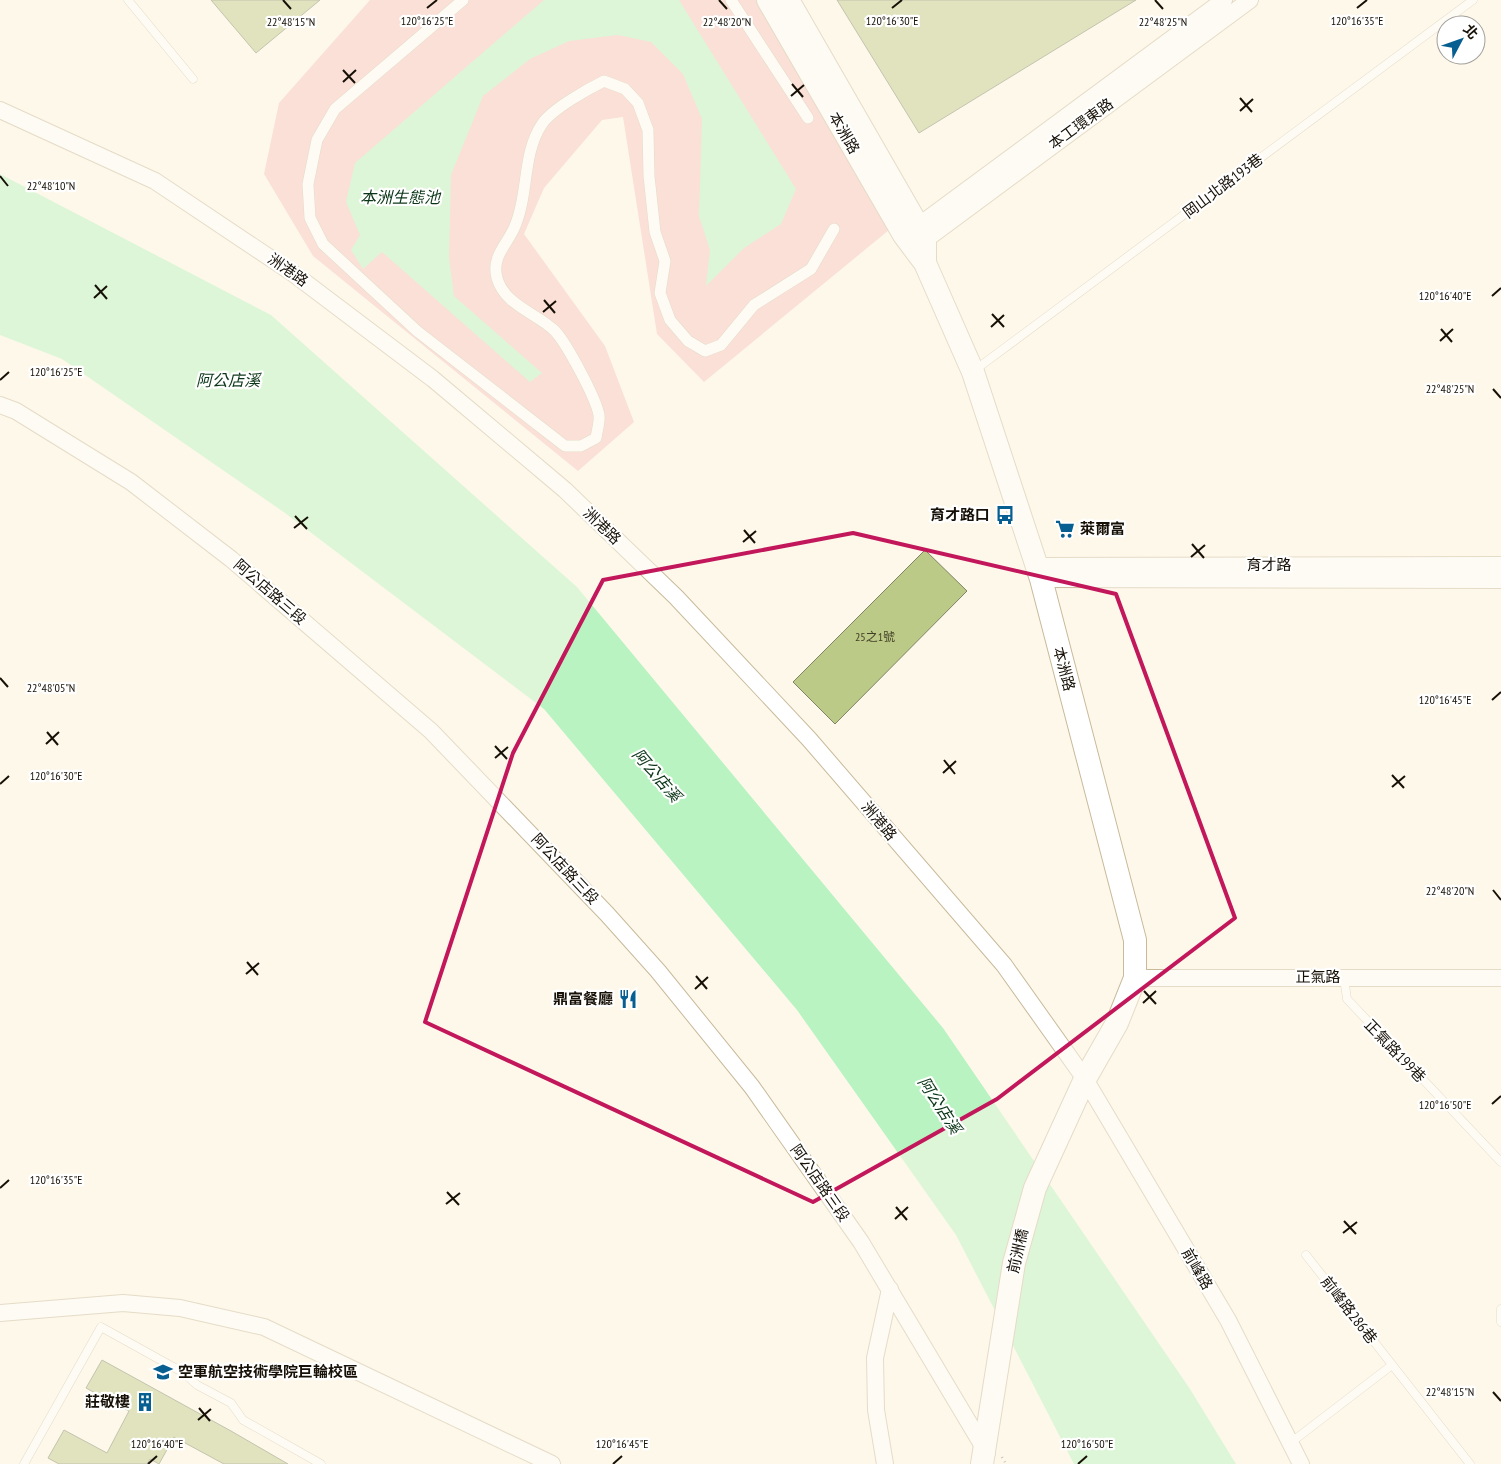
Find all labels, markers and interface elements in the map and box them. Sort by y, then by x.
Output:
text: 120°16'25"E [401,13,453,28]
text: 120°16'30"E [866,13,918,28]
text: 120°16'35"E [1331,13,1383,28]
text: 22°48'15"N [267,14,315,29]
text: 22°48'20"N [703,14,751,29]
text: 22°48'25"N [1139,14,1187,29]
north arrow [1436,15,1486,65]
text: 北 [1459,20,1482,43]
street label: 本工環東路 [1045,94,1117,153]
street label: 本洲路 [825,109,864,157]
street label: 岡山北路193巷 [1179,149,1266,222]
text: 22°48'10"N [27,178,75,193]
water label: 本洲生態池 [360,187,442,207]
street label: 洲港路 [264,249,312,290]
text: 120°16'40"E [1419,288,1471,303]
text: 120°16'25"E [30,364,82,379]
water label: 阿公店溪 [196,370,262,390]
text: 22°48'25"N [1426,381,1474,396]
street label: 洲港路 [580,503,625,548]
bus stop icon: 育才路口 [994,504,1016,526]
place label: 育才路口 [930,505,990,524]
supermarket icon: 萊爾富 [1054,518,1076,540]
place label: 萊爾富 [1080,519,1125,538]
street label: 阿公店路三段 [230,555,311,628]
street label: 育才路 [1246,555,1292,574]
house number: 25之1號 [855,629,895,644]
street label: 本洲路 [1049,645,1079,693]
text: 22°48'05"N [27,680,75,695]
text: 120°16'45"E [1419,692,1471,707]
water label: 阿公店溪 [628,744,687,807]
text: 120°16'30"E [30,768,82,783]
street label: 洲港路 [858,797,901,844]
street label: 阿公店路三段 [528,829,603,908]
text: 22°48'20"N [1426,883,1474,898]
street label: 正氣路 [1295,967,1341,986]
restaurant icon: 鼎富餐廳 [617,988,639,1010]
place label: 鼎富餐廳 [553,989,613,1008]
street label: 正氣路199巷 [1361,1015,1430,1086]
water label: 阿公店溪 [914,1073,967,1139]
text: 120°16'50"E [1419,1097,1471,1112]
street label: 阿公店路三段 [787,1140,854,1225]
text: 120°16'35"E [30,1172,82,1187]
street label: 前洲橋 [1003,1227,1032,1275]
street label: 前峰路 [1178,1245,1217,1293]
street label: 前峰路286巷 [1317,1272,1382,1347]
school or university icon: 空軍航空技術學院巨輪校區 [152,1361,174,1383]
place label: 空軍航空技術學院巨輪校區 [178,1362,358,1381]
text: 22°48'15"N [1426,1384,1474,1399]
building icon: 莊敬樓 [134,1391,156,1413]
place label: 莊敬樓 [85,1392,130,1411]
text: 120°16'40"E [131,1436,183,1451]
text: 120°16'45"E [596,1436,648,1451]
text: 120°16'50"E [1061,1436,1113,1451]

